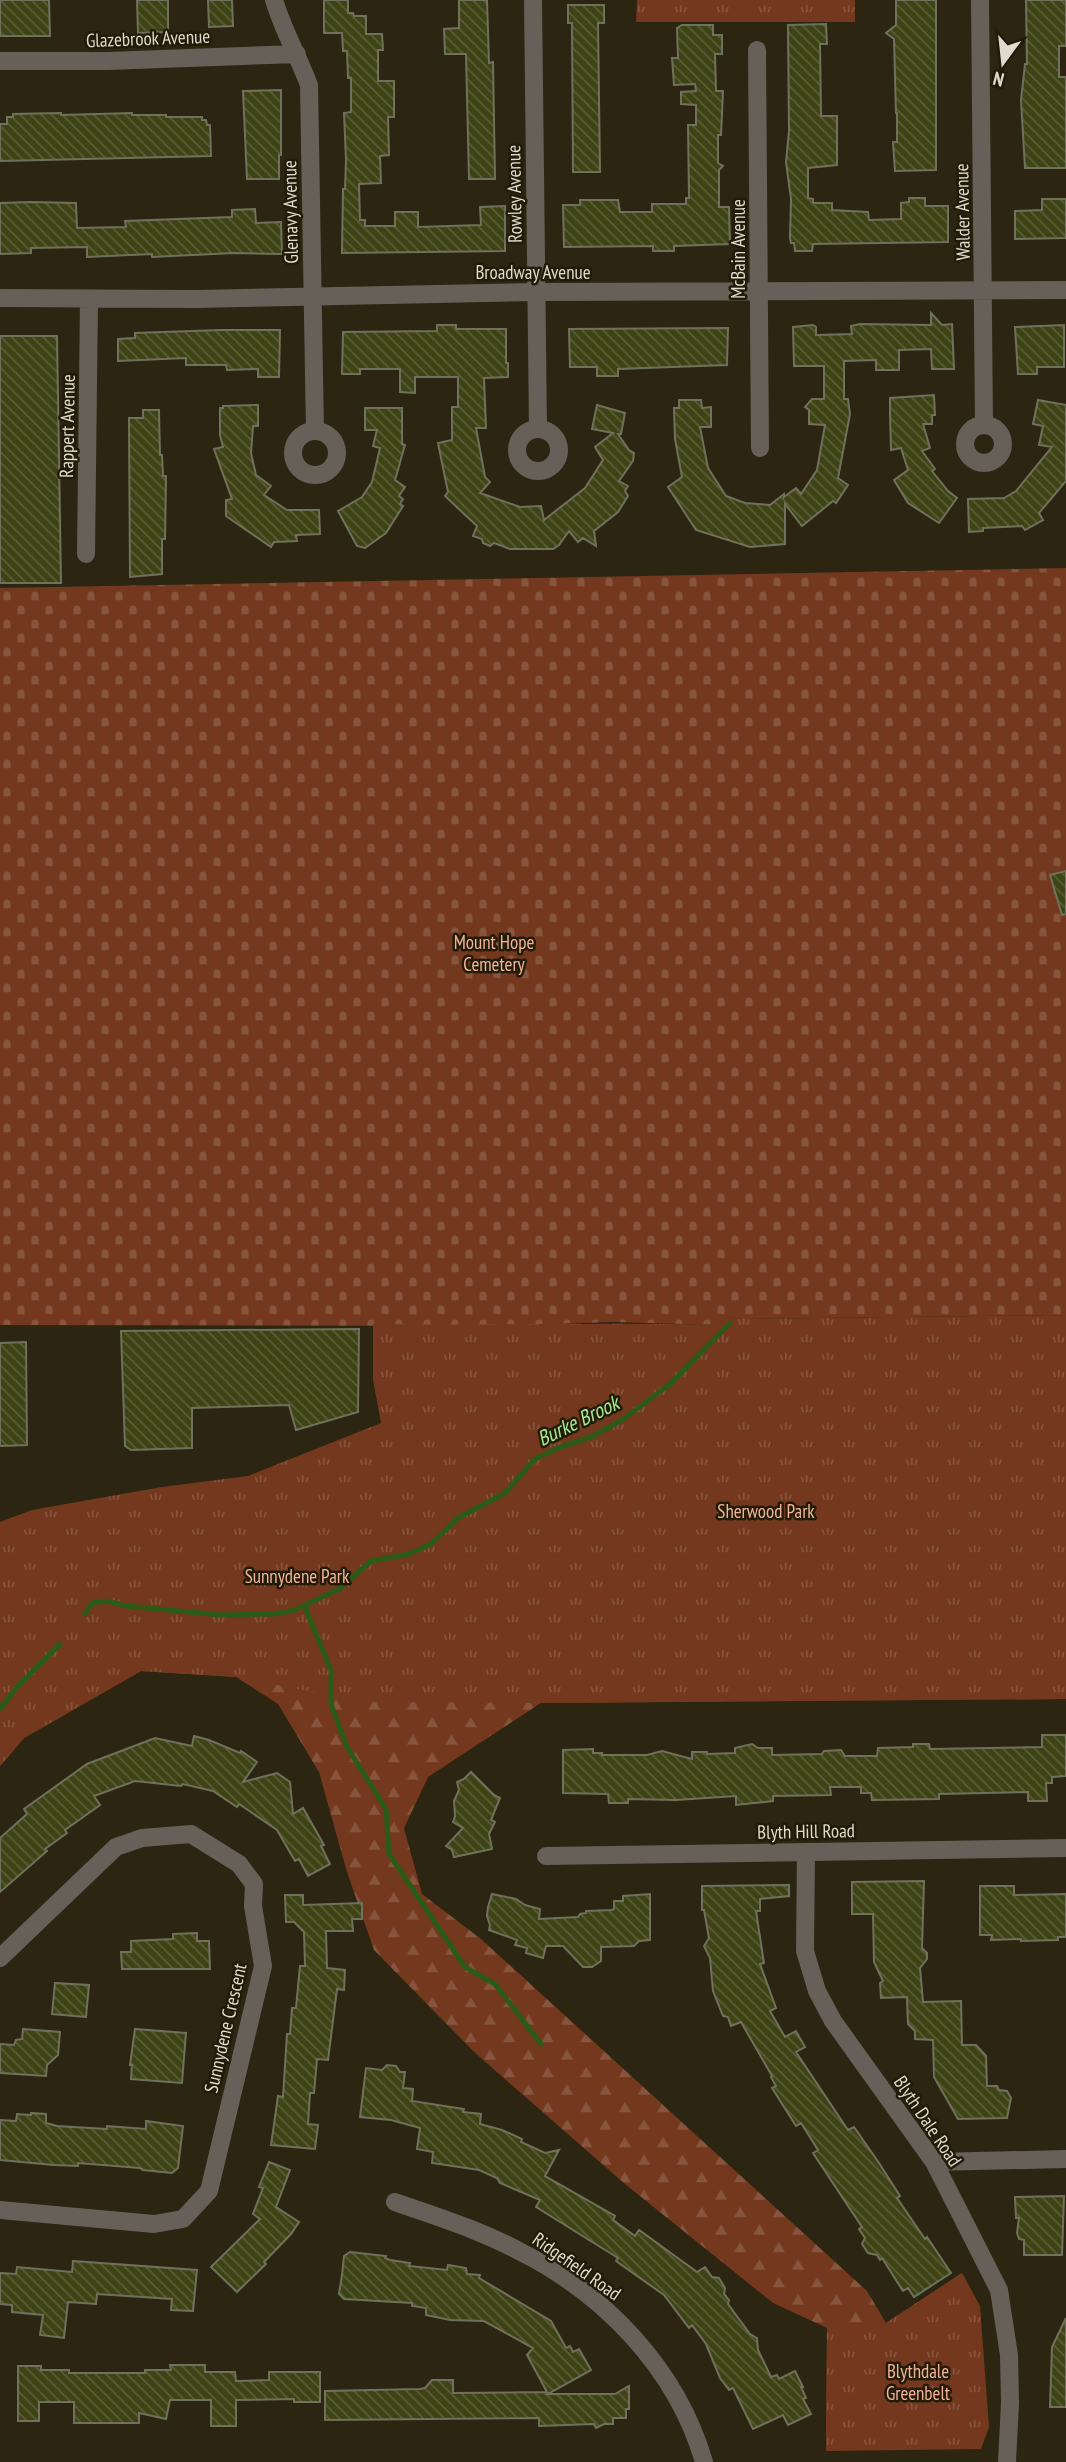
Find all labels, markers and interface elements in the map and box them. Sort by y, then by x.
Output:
street label: Glazebrook Avenue [86,24,211,52]
north arrow [968,28,1038,98]
text: N [991,67,1007,92]
street label: Rowley Avenue [501,145,527,243]
street label: Glenavy Avenue [277,160,303,264]
street label: Walder Avenue [949,163,975,261]
street label: McBain Avenue [726,199,750,299]
street label: Broadway Avenue [475,260,591,284]
street label: Rappert Avenue [54,374,80,478]
park label: Mount Hope Cemetery [454,930,534,976]
water label: Burke Brook [532,1388,626,1452]
park label: Sherwood Park [717,1499,815,1523]
park label: Sunnydene Park [245,1564,350,1588]
street label: Blyth Hill Road [757,1818,855,1844]
street label: Sunnydene Crescent [198,1960,252,2095]
street label: Blyth Dale Road [889,2071,967,2171]
street label: Ridgefield Road [528,2227,626,2305]
park label: Blythdale Greenbelt [886,2359,951,2405]

